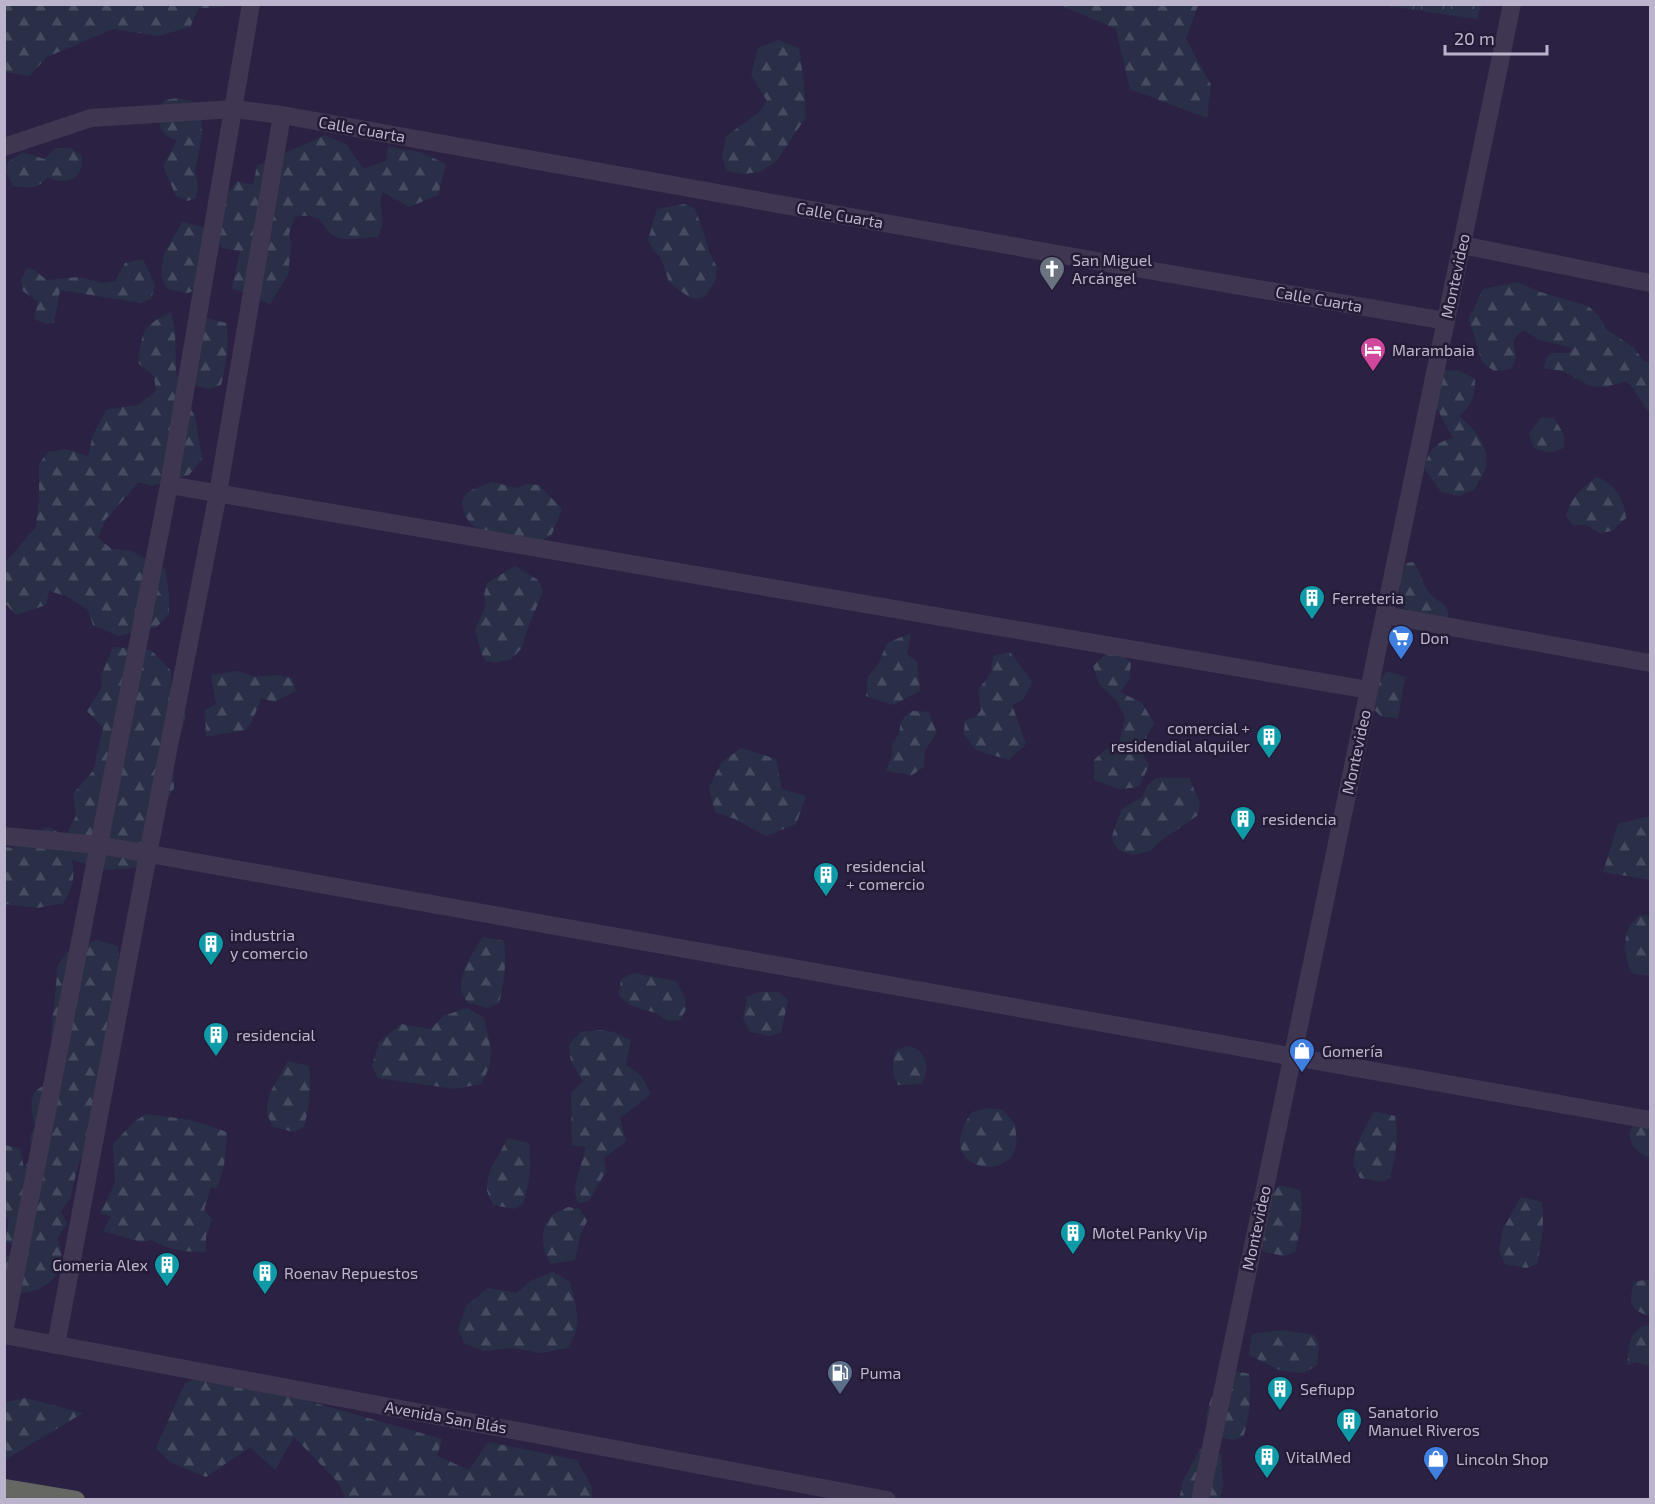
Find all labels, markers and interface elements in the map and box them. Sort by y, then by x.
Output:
scale bar [1445,18,1547,56]
text: 20 m [1454,27,1495,49]
street label: Calle Cuarta [317,112,407,145]
street label: Calle Cuarta [795,198,885,231]
street label: Montevideo [1436,232,1473,320]
place label: San Miguel Arcángel [1072,250,1152,287]
church icon: San Miguel Arcángel [1037,254,1067,292]
street label: Calle Cuarta [1274,282,1364,315]
hotel icon: Marambaia [1358,335,1388,373]
place label: Marambaia [1392,340,1475,359]
building icon: Ferreteria [1297,583,1327,621]
place label: Ferreteria [1332,588,1404,607]
supermarket icon: Don [1386,623,1416,661]
place label: Don [1420,628,1449,647]
street label: Montevideo [1337,708,1374,796]
place label: comercial + residendial alquiler [1111,718,1251,755]
building icon: comercial + residendial alquiler [1254,722,1284,760]
building icon: residencia [1228,804,1258,842]
place label: residencia [1262,809,1337,828]
place label: residencial + comercio [846,856,926,893]
building icon: residencial + comercio [811,860,841,898]
place label: industria y comercio [230,925,308,962]
building icon: industria y comercio [196,929,226,967]
building icon: residencial [201,1020,231,1058]
place label: residencial [236,1025,316,1044]
shop icon: Gomería [1287,1036,1317,1074]
place label: Gomería [1322,1041,1383,1060]
street label: Montevideo [1237,1184,1274,1272]
building icon: Motel Panky Vip [1058,1218,1088,1256]
place label: Motel Panky Vip [1092,1223,1208,1242]
building icon: Gomeria Alex [152,1250,182,1288]
place label: Gomeria Alex [52,1255,149,1274]
building icon: Roenav Repuestos [250,1258,280,1296]
place label: Roenav Repuestos [284,1263,418,1282]
fuel station icon: Puma [825,1358,855,1396]
place label: Puma [860,1363,901,1382]
building icon: Sefiupp [1265,1374,1295,1412]
place label: Sefiupp [1300,1379,1355,1398]
street label: Avenida San Blás [384,1396,509,1437]
place label: Sanatorio Manuel Riveros [1368,1402,1480,1439]
building icon: Sanatorio Manuel Riveros [1334,1406,1364,1444]
building icon: VitalMed [1252,1442,1282,1480]
shop icon: Lincoln Shop [1421,1444,1451,1482]
place label: VitalMed [1286,1447,1351,1466]
place label: Lincoln Shop [1456,1449,1549,1468]

